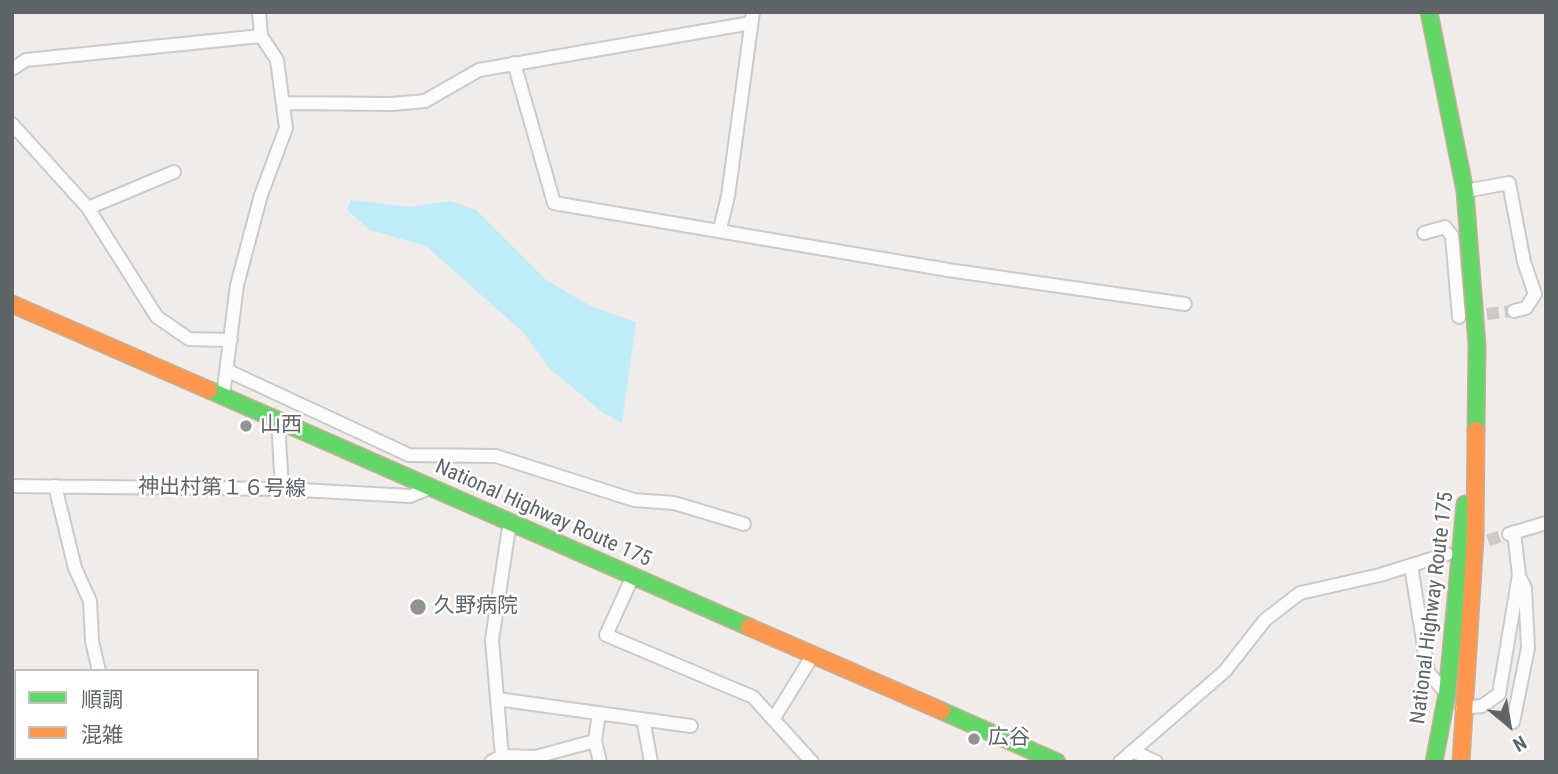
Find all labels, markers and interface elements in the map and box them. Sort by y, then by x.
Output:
place label: 山西 [260,413,302,439]
marker: 山西 [238,418,254,434]
street label: National Highway Route 175 [431,455,655,573]
street label: 神出村第１６号線 [138,475,306,503]
street label: National Highway Route 175 [1406,490,1460,726]
place label: 久野病院 [434,594,518,620]
marker: 久野病院 [408,597,428,617]
legend [14,669,259,760]
text: 順調 [81,688,123,712]
north arrow [1474,690,1544,760]
text: 混雑 [81,723,123,747]
place label: 広谷 [988,726,1030,752]
marker: 広谷 [966,731,982,747]
text: N [1509,731,1531,756]

